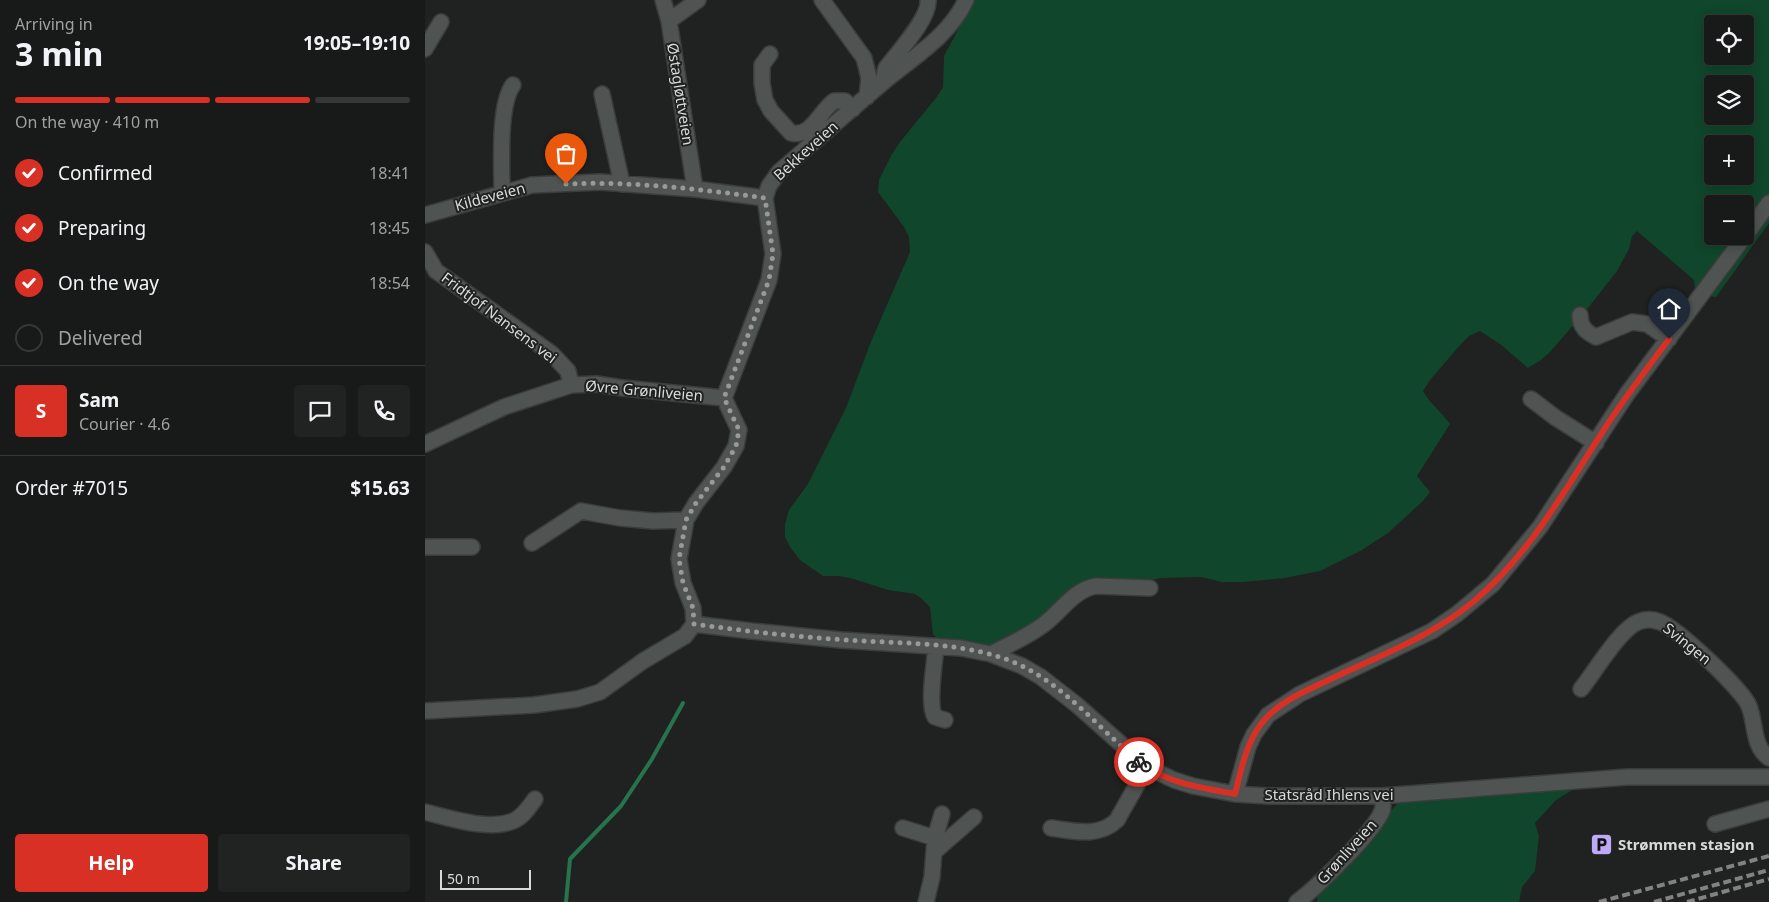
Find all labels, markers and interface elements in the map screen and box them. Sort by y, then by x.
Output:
text: Arriving in [15,13,93,35]
map controls [1704,15,1754,245]
button: locate [1704,15,1754,65]
text: 19:05–19:10 [303,30,410,56]
text: 3 min [15,32,103,75]
street label: Østagløttveien [663,41,699,146]
button: layers [1704,75,1754,125]
text: On the way · 410 m [15,111,159,133]
street label: Bekkeveien [769,116,842,184]
pin [545,133,587,184]
button: + [1704,135,1754,185]
icon: bag [552,140,580,168]
icon: check [15,159,43,187]
text: Confirmed [58,160,153,186]
text: 18:41 [369,162,410,184]
street label: Kildeveien [452,177,527,215]
button: − [1704,195,1754,245]
icon: check [15,214,43,242]
text: Preparing [58,215,146,241]
text: 18:45 [369,217,410,239]
street label: Fridtjof Nansens vei [438,267,561,367]
icon: check [15,269,43,297]
text: On the way [58,270,159,296]
text: 18:54 [369,272,410,294]
pin [1648,288,1690,339]
icon: home [1655,295,1683,323]
text: Delivered [58,325,143,351]
street label: Øvre Grønliveien [584,375,704,405]
button: chat [294,385,346,437]
button: phone [358,385,410,437]
text: Sam [79,387,119,413]
text: S [36,398,46,424]
text: Courier · 4.6 [79,413,170,435]
text: Order #7015 [15,475,128,501]
text: $15.63 [350,475,410,501]
street label: Svingen [1660,618,1716,669]
courier [1114,737,1164,787]
icon: bike [1125,748,1153,776]
street label: Statsråd Ihlens vei [1264,784,1394,804]
street label: Grønliveien [1312,815,1381,888]
parking icon: Strømmen stasjon [1590,833,1614,857]
button: Help [15,834,208,892]
button: Share [218,834,410,892]
place label: Strømmen stasjon [1618,834,1754,854]
scale bar [440,867,531,890]
text: 50 m [447,869,480,888]

